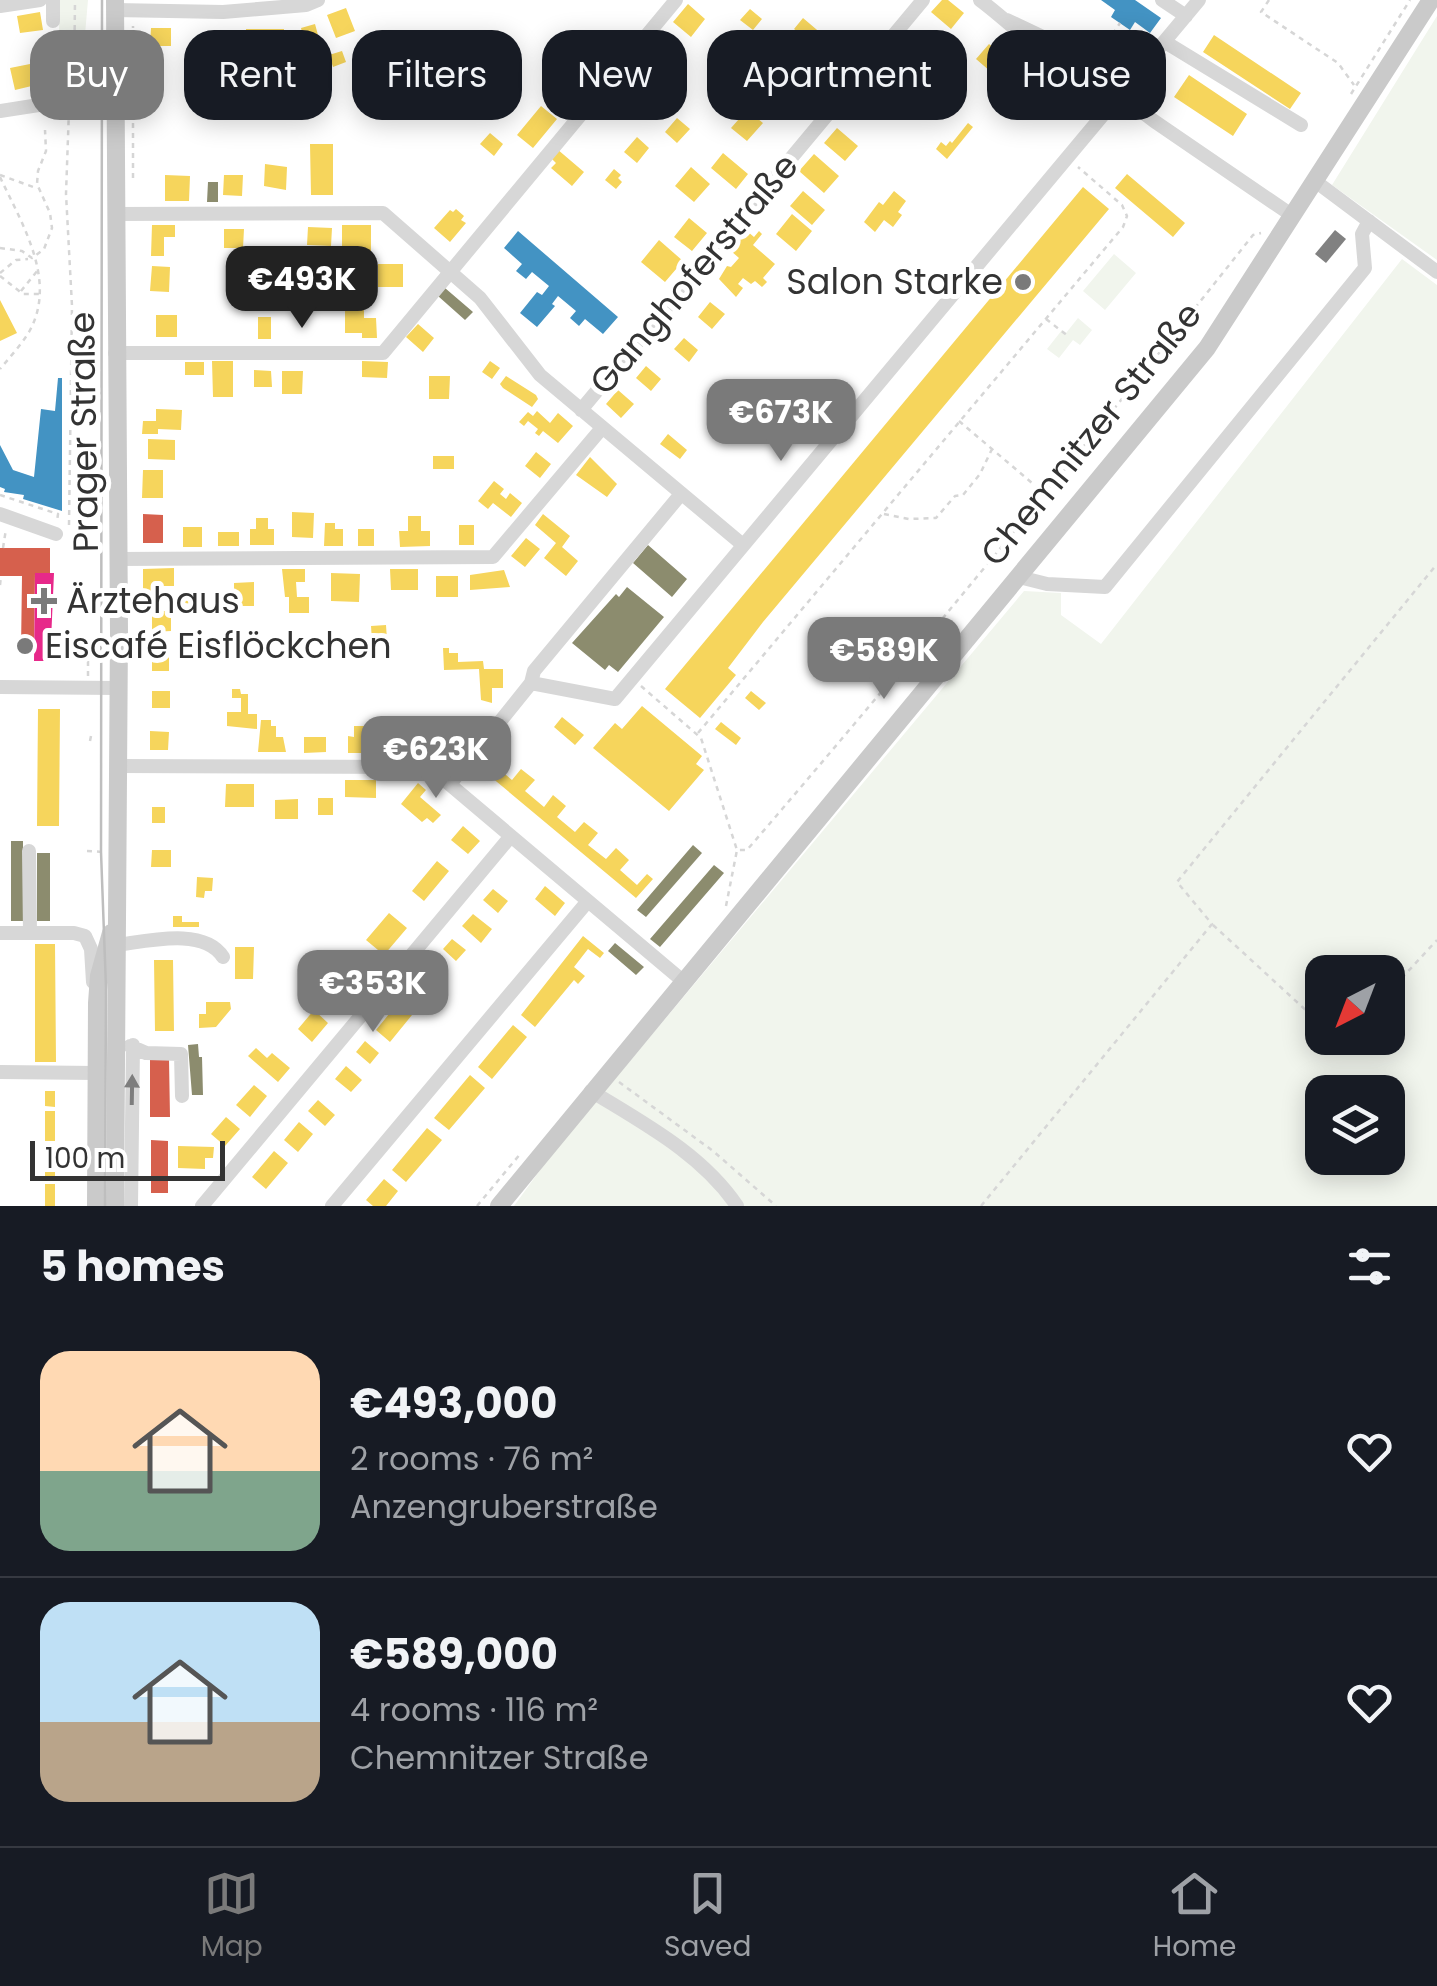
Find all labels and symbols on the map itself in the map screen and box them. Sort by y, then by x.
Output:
street label: Ganghoferstraße [578,143,809,405]
pin: €493K [232,246,372,331]
place label: Salon Starke [786,257,1003,306]
marker: Salon Starke [1012,271,1034,293]
street label: Chemnitzer Straße [969,291,1212,576]
street label: Prager Straße [57,311,110,553]
pin: €673K [711,379,851,464]
place label: Ärztehaus [66,576,240,625]
marker: Ärztehaus [31,588,57,614]
pin: €589K [814,617,954,702]
place label: Eiscafé Eisflöckchen [45,621,392,670]
marker: Eiscafé Eisflöckchen [14,635,36,657]
pin: €623K [366,716,506,801]
pin: €353K [303,950,443,1035]
north arrow [1305,955,1405,1055]
one-way arrow [124,1074,140,1106]
scale bar [30,1136,225,1180]

